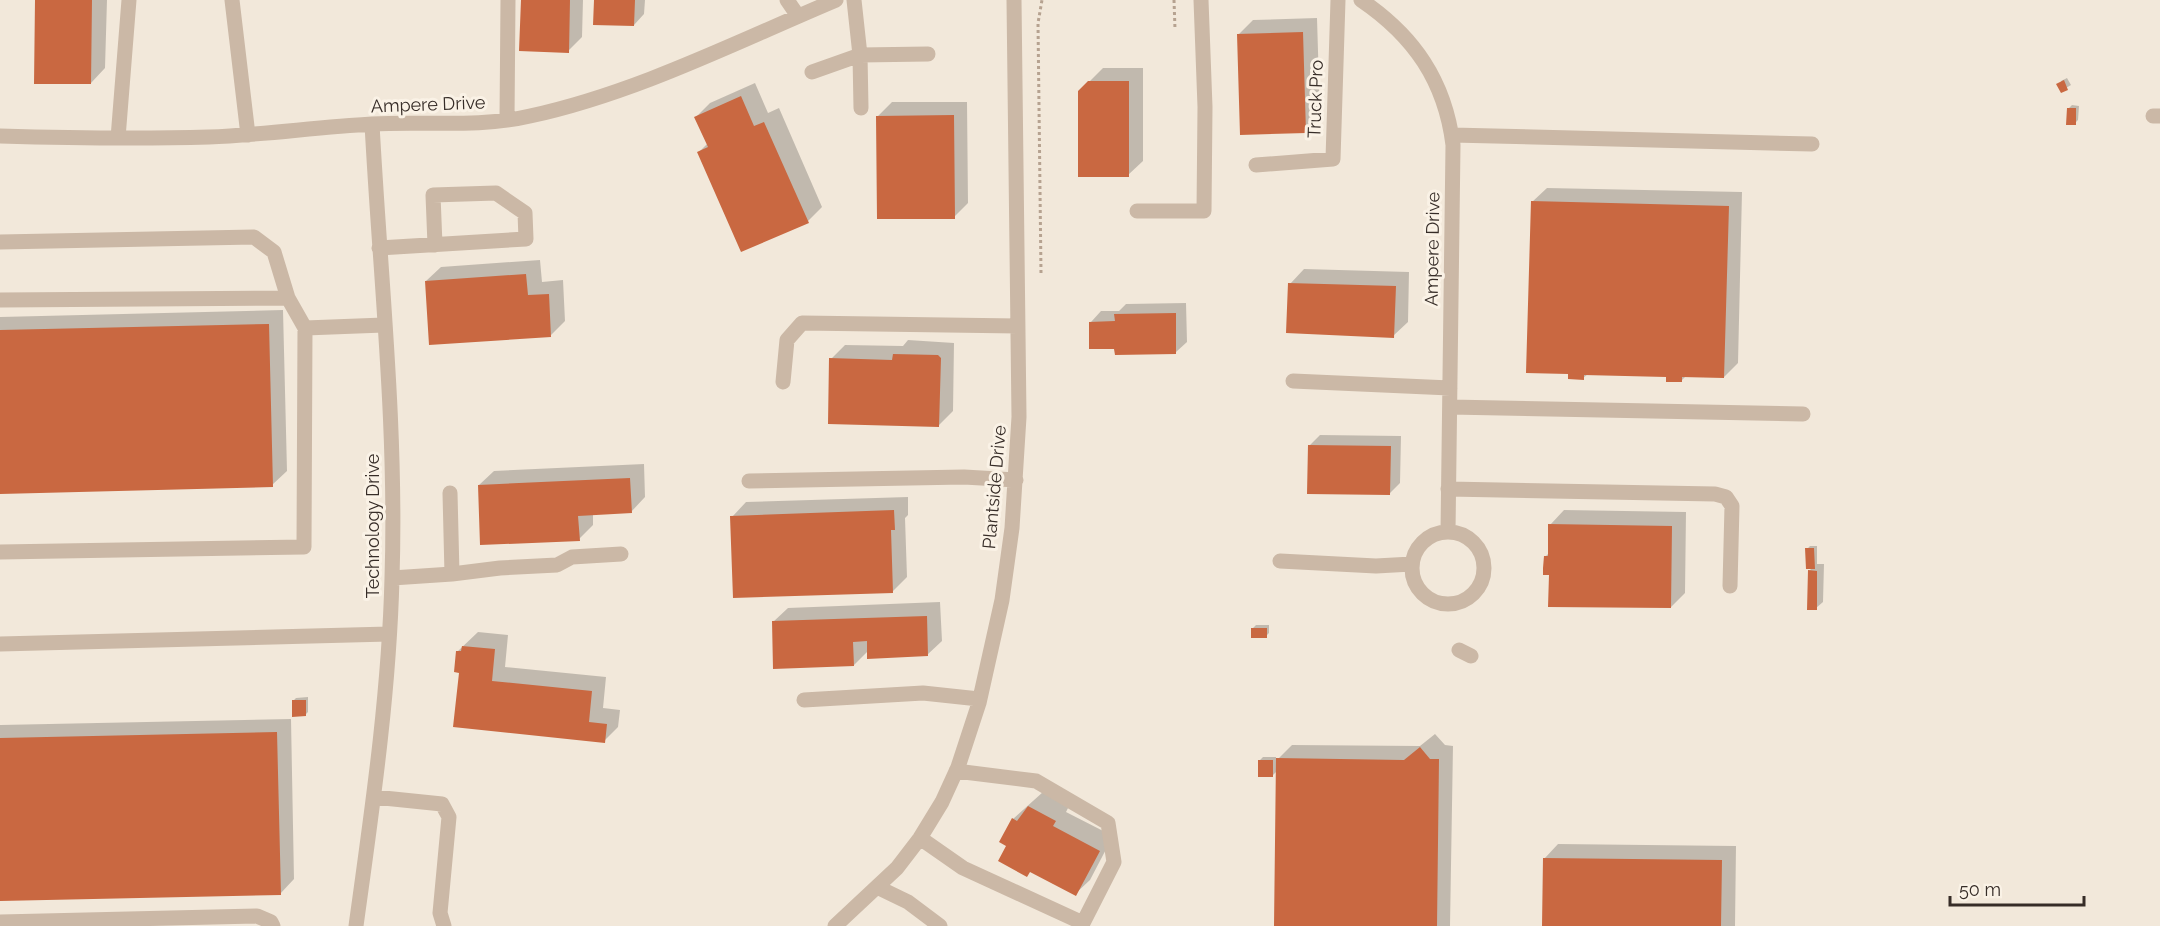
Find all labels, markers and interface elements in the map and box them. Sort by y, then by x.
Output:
street label: Truck Pro [1303,59,1327,139]
street label: Ampere Drive [370,91,486,116]
street label: Ampere Drive [1421,191,1444,306]
street label: Plantside Drive [978,424,1010,550]
street label: Technology Drive [362,453,383,598]
scale bar [1950,869,2084,907]
text: 50 m [1959,879,2001,900]

